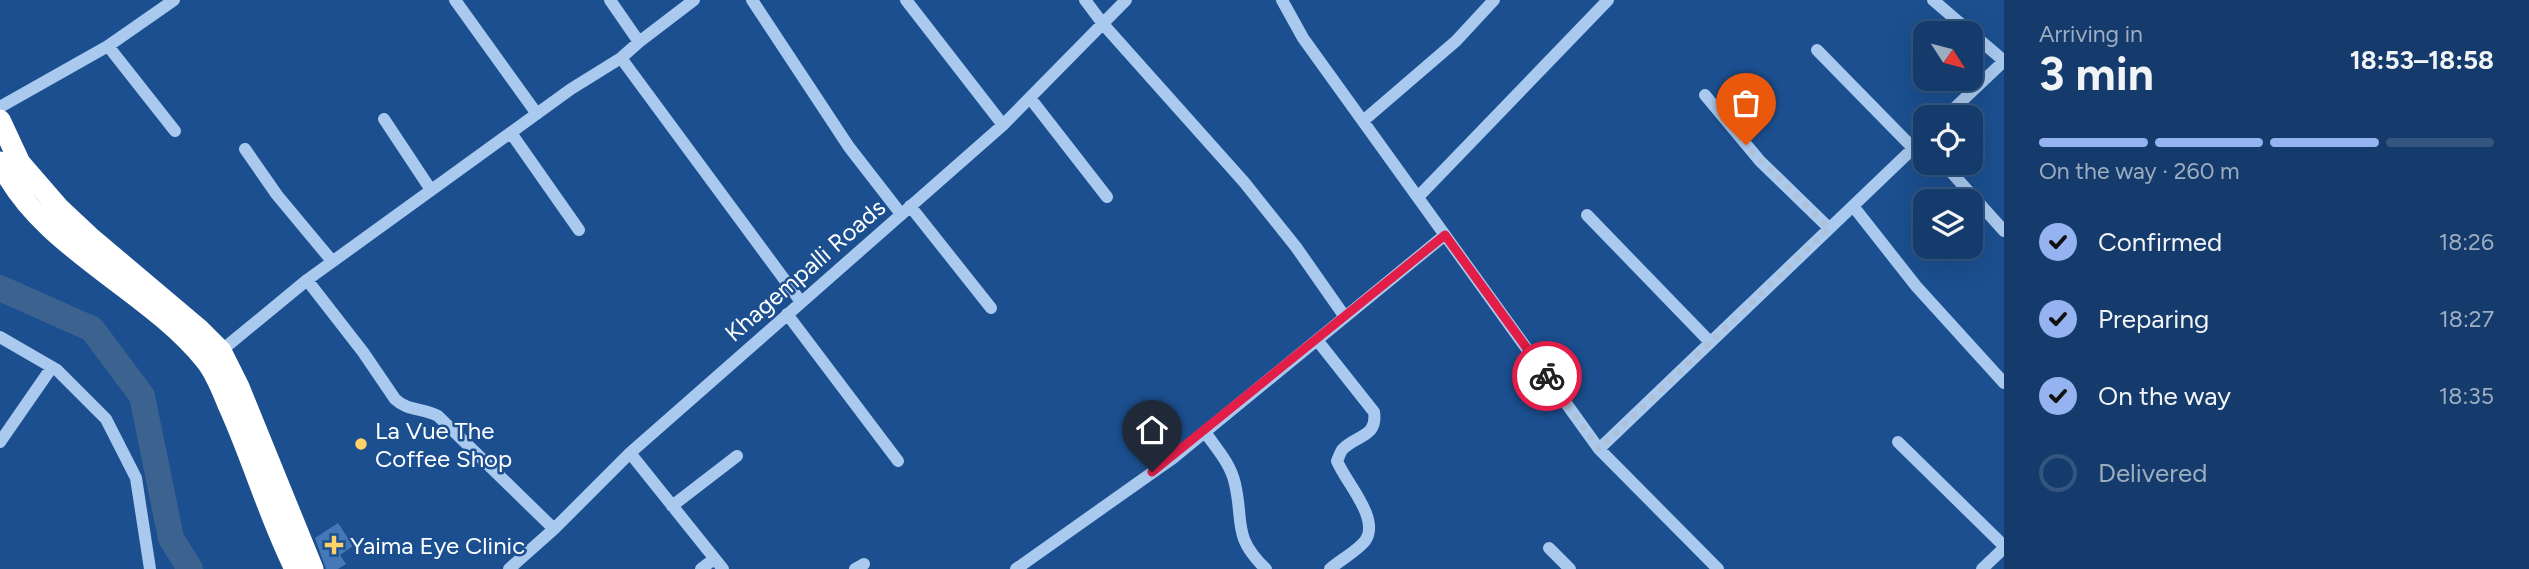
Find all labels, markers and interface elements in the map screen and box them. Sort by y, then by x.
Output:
text: Arriving in [2039,20,2143,48]
north arrow [1913,21,1983,91]
map controls [1913,21,1983,259]
text: 18:53–18:58 [2350,44,2494,76]
text: 3 min [2039,46,2154,102]
pin [1716,73,1776,145]
icon: bag [1727,84,1765,122]
button: locate [1913,105,1983,175]
text: On the way · 260 m [2039,157,2240,185]
button: layers [1913,189,1983,259]
street label: Khagempalli Roads [719,193,891,347]
icon: check [2039,223,2077,261]
text: Confirmed [2098,226,2222,258]
text: 18:26 [2439,228,2494,256]
icon: check [2039,300,2077,338]
text: Preparing [2098,303,2209,335]
text: 18:27 [2439,305,2494,333]
courier [1512,341,1582,411]
icon: bike [1528,357,1566,395]
icon: check [2039,377,2077,415]
text: On the way [2098,380,2231,412]
text: 18:35 [2439,382,2494,410]
pin [1122,400,1182,472]
icon: home [1133,411,1171,449]
place label: La Vue The Coffee Shop [375,416,512,473]
marker: La Vue The Coffee Shop [353,436,369,452]
text: Delivered [2098,457,2207,489]
place label: Yaima Eye Clinic [350,531,525,560]
marker: Yaima Eye Clinic [324,535,344,555]

